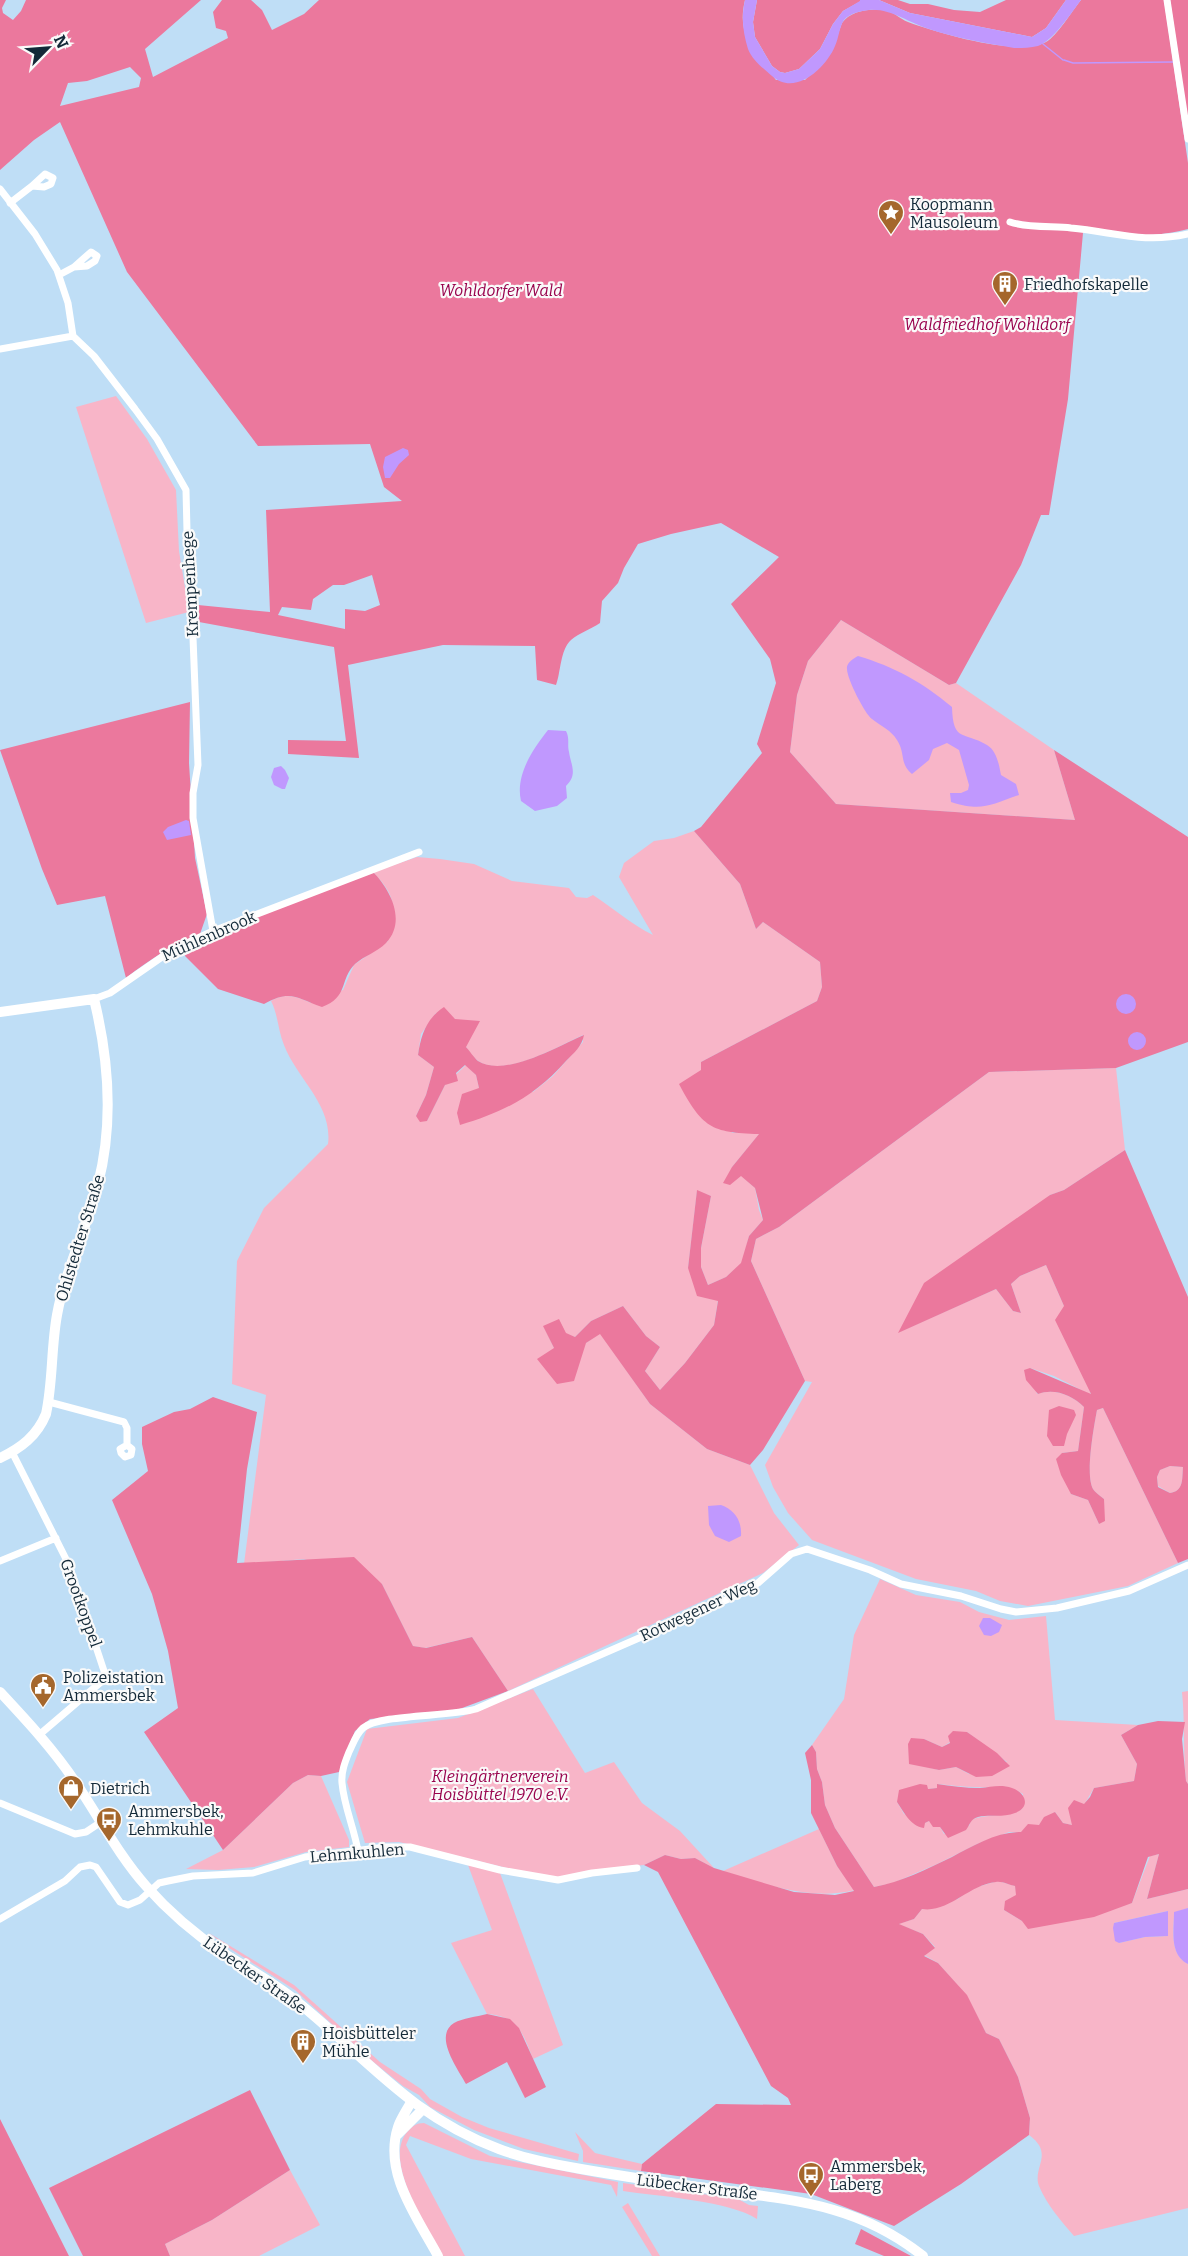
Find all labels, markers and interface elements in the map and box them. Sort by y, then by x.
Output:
north arrow [18,18,78,78]
text: N [50,32,72,51]
place label: Koopmann Mausoleum [910,195,998,232]
place icon: Koopmann Mausoleum [876,198,906,236]
building icon: Friedhofskapelle [990,269,1020,307]
place label: Friedhofskapelle [1024,275,1149,294]
park label: Wohldorfer Wald [439,281,563,300]
park label: Waldfriedhof Wohldorf [904,315,1073,334]
street label: Krempenhege [178,530,202,638]
street label: Mühlenbrook [159,907,259,965]
street label: Ohlstedter Straße [52,1172,108,1304]
street label: Grootkoppel [56,1556,106,1650]
street label: Rotwegener Weg [637,1575,759,1645]
place label: Polizeistation Ammersbek [63,1668,164,1705]
public building icon: Polizeistation Ammersbek [28,1671,58,1709]
park label: Kleingärtnerverein Hoisbüttel 1970 e.V. [431,1767,569,1804]
shop icon: Dietrich [56,1773,86,1811]
place label: Dietrich [90,1779,150,1798]
place label: Ammersbek, Lehmkuhle [128,1802,224,1839]
bus stop icon: Ammersbek, Lehmkuhle [94,1805,124,1843]
street label: Lehmkuhlen [309,1839,405,1867]
street label: Lübecker Straße [200,1932,310,2018]
place label: Hoisbütteler Mühle [322,2024,416,2061]
building icon: Hoisbütteler Mühle [288,2027,318,2065]
place label: Ammersbek, Laberg [830,2157,926,2194]
bus stop icon: Ammersbek, Laberg [796,2160,826,2198]
street label: Lübecker Straße [636,2170,758,2204]

